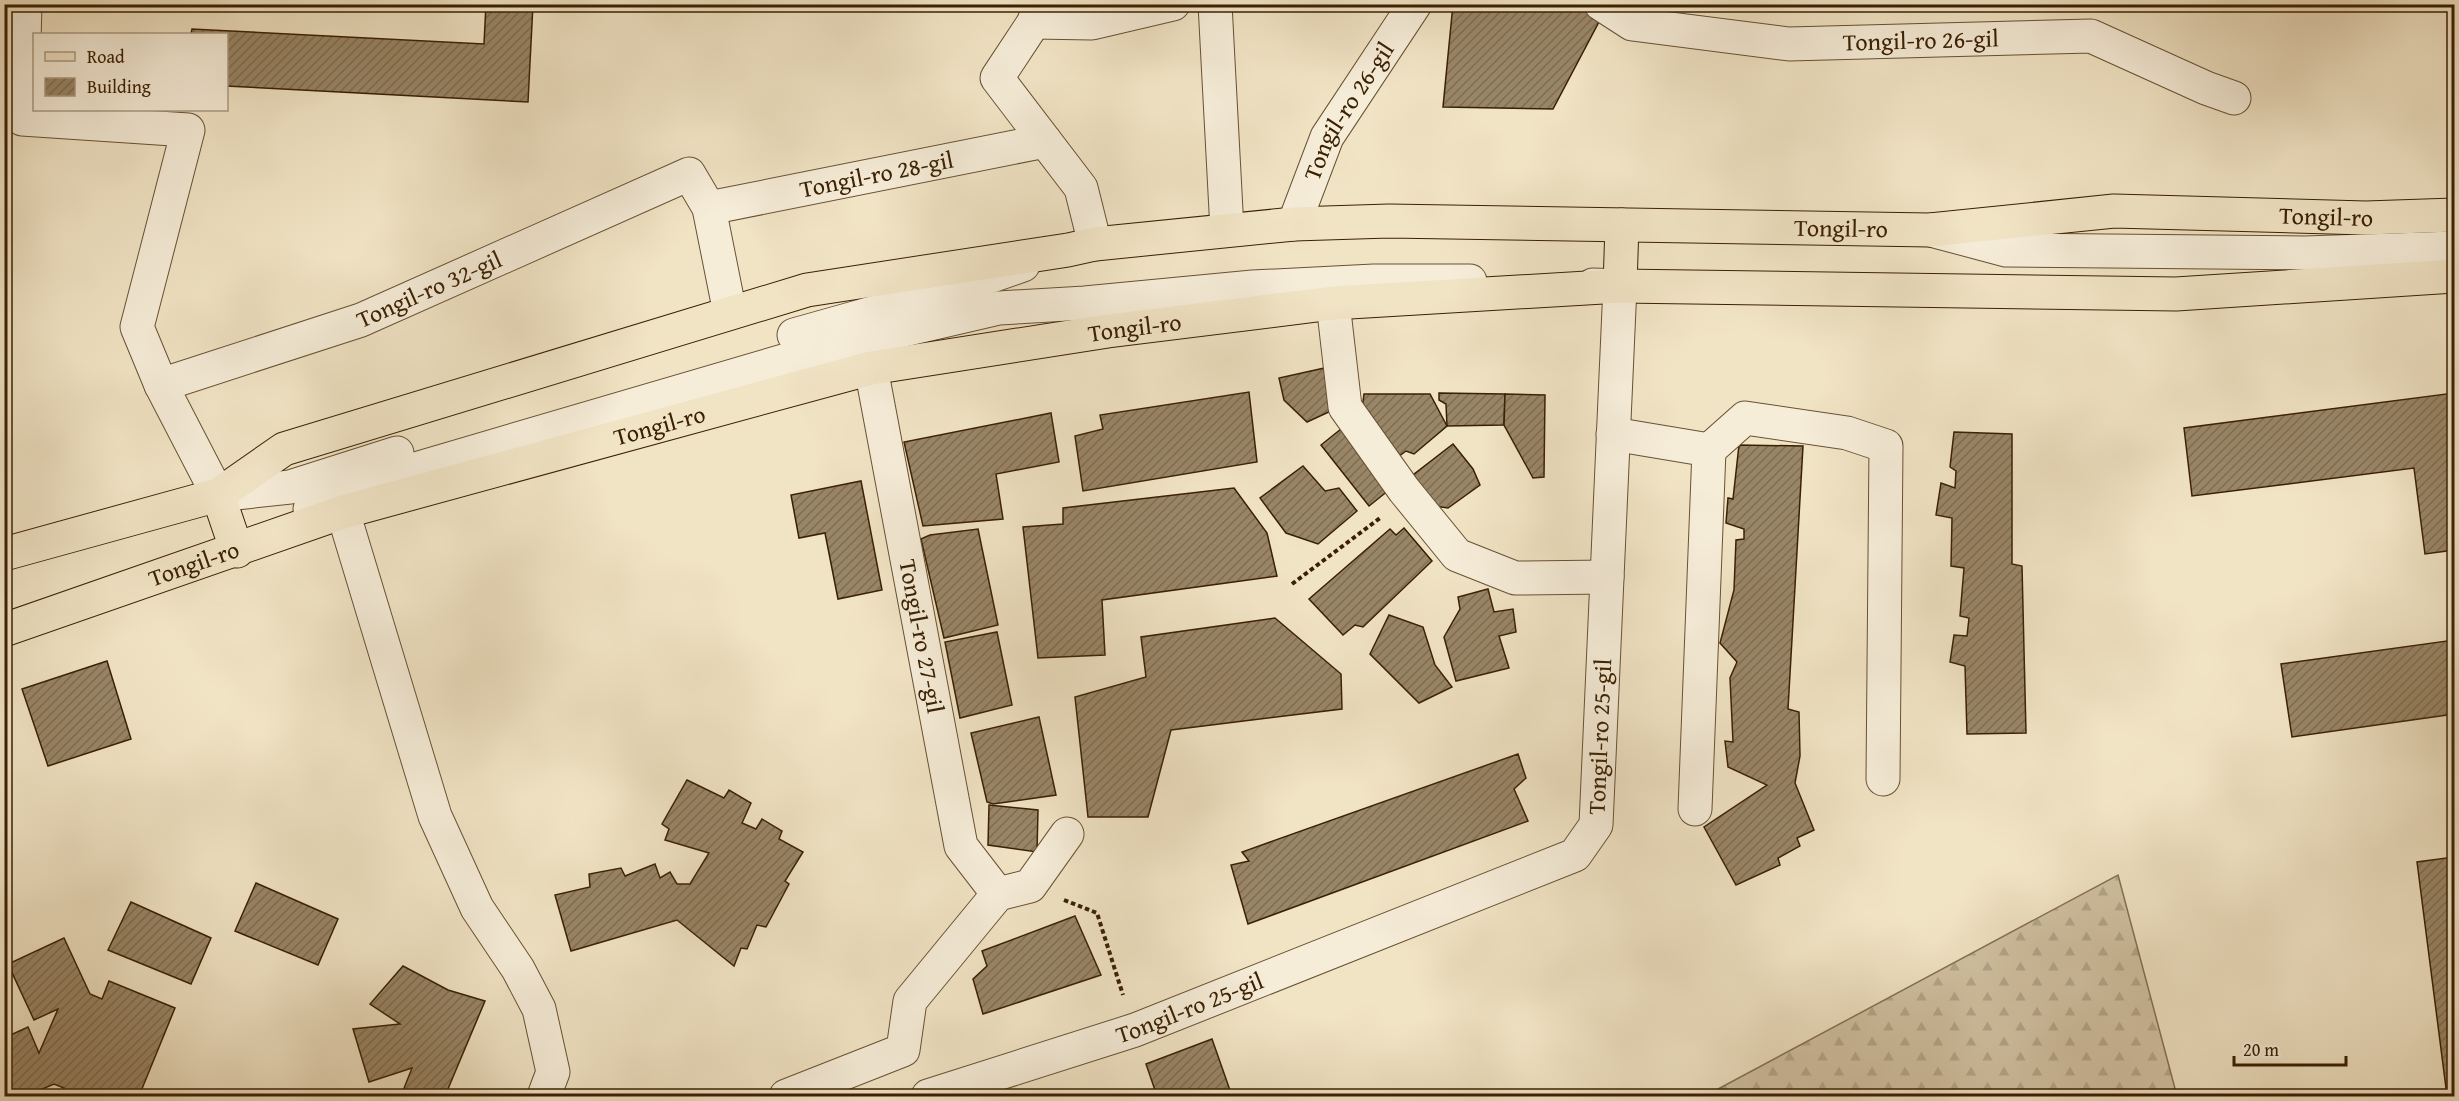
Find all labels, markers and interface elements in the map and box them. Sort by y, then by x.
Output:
street label: Tongil-ro 26-gil [1842,20,1999,60]
legend [33,33,228,111]
street label: Tongil-ro 26-gil [1294,34,1403,185]
text: Road [87,43,125,70]
text: Building [87,73,151,100]
street label: Tongil-ro 28-gil [797,142,957,206]
street label: Tongil-ro [2279,198,2373,235]
street label: Tongil-ro [1794,210,1888,246]
street label: Tongil-ro 32-gil [351,241,508,337]
street label: Tongil-ro [1085,304,1183,351]
street label: Tongil-ro [610,396,709,454]
street label: Tongil-ro [144,532,244,595]
street label: Tongil-ro 27-gil [890,556,954,716]
street label: Tongil-ro 25-gil [1578,658,1620,815]
street label: Tongil-ro 25-gil [1111,963,1269,1052]
scale bar [2234,1029,2346,1067]
text: 20 m [2243,1036,2279,1063]

